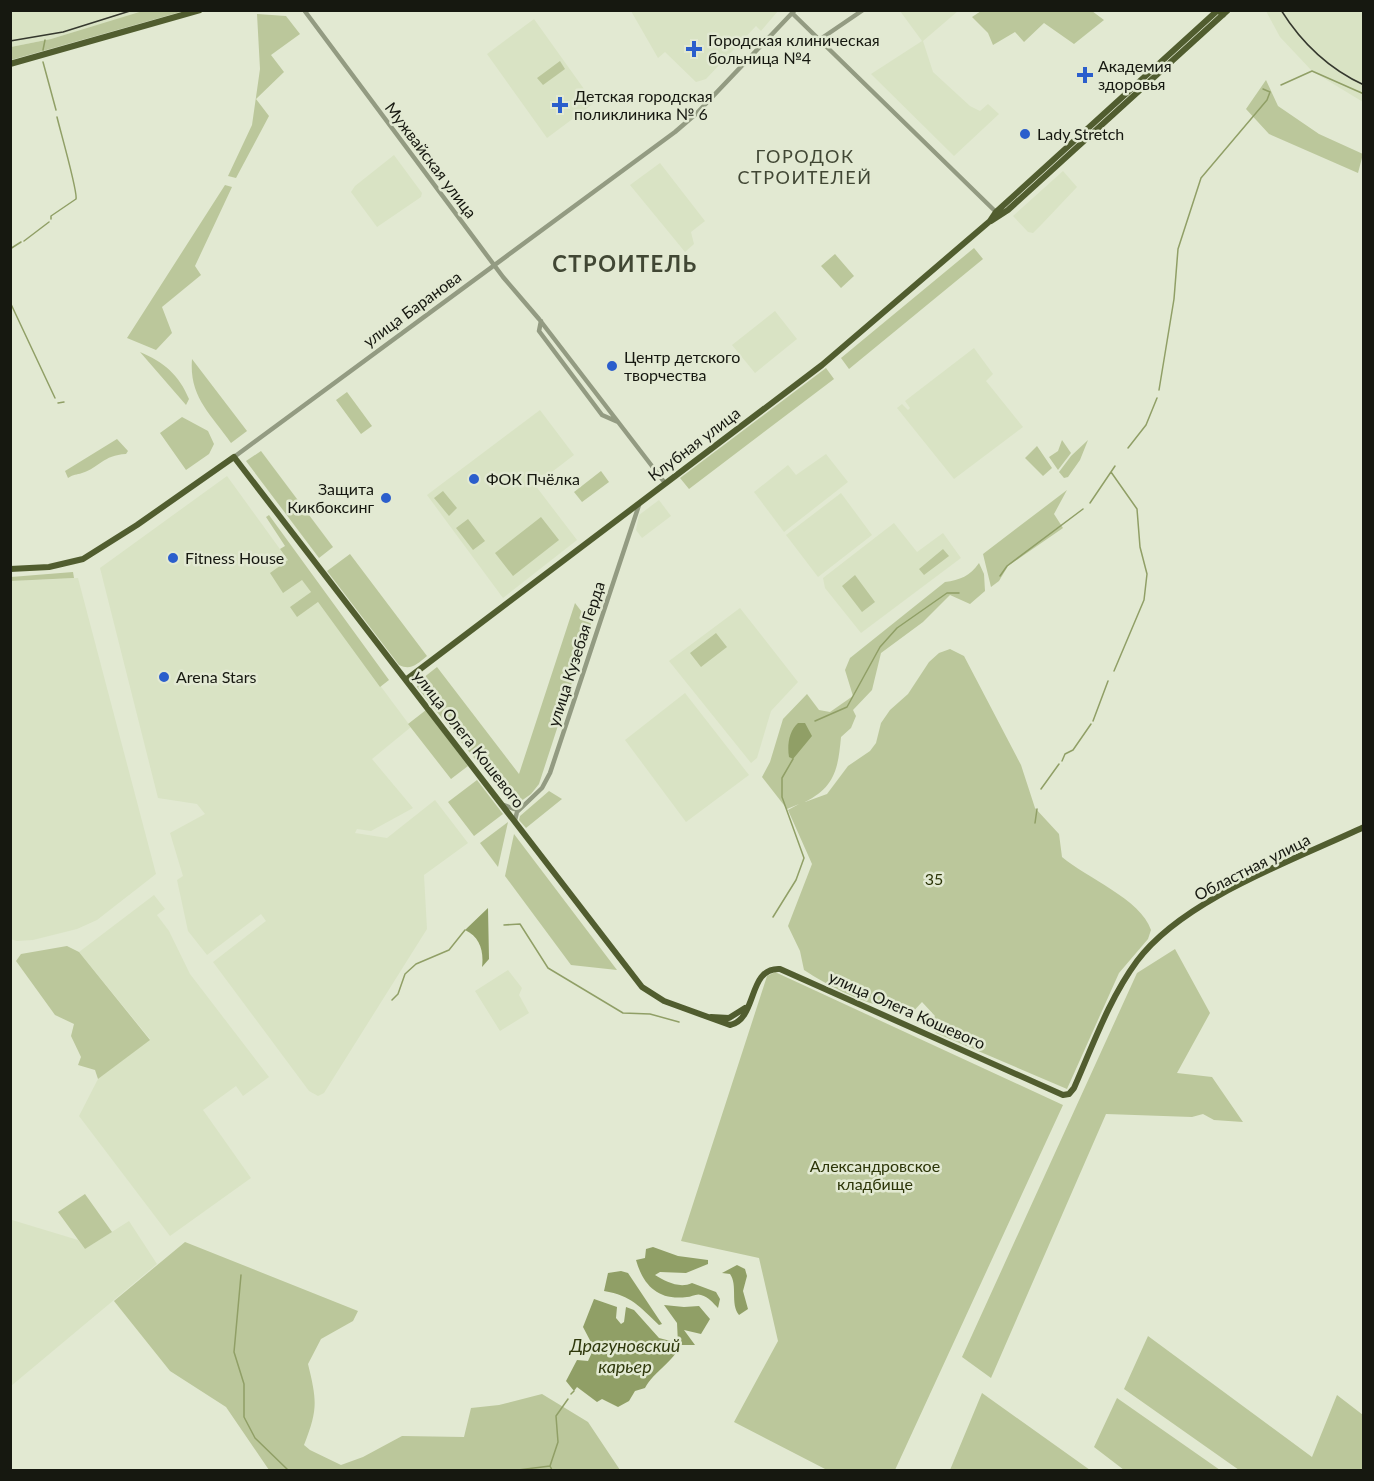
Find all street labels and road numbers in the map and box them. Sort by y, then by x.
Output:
street label: Мужвайская улица [382,98,481,221]
street label: улица Баранова [359,267,464,351]
street label: Клубная улица [644,403,743,484]
street label: улица Кузебая Герда [543,579,608,729]
street label: улица Олега Кошевого [410,666,529,811]
street label: Областная улица [1191,829,1313,904]
street label: улица Олега Кошевого [826,966,988,1053]

